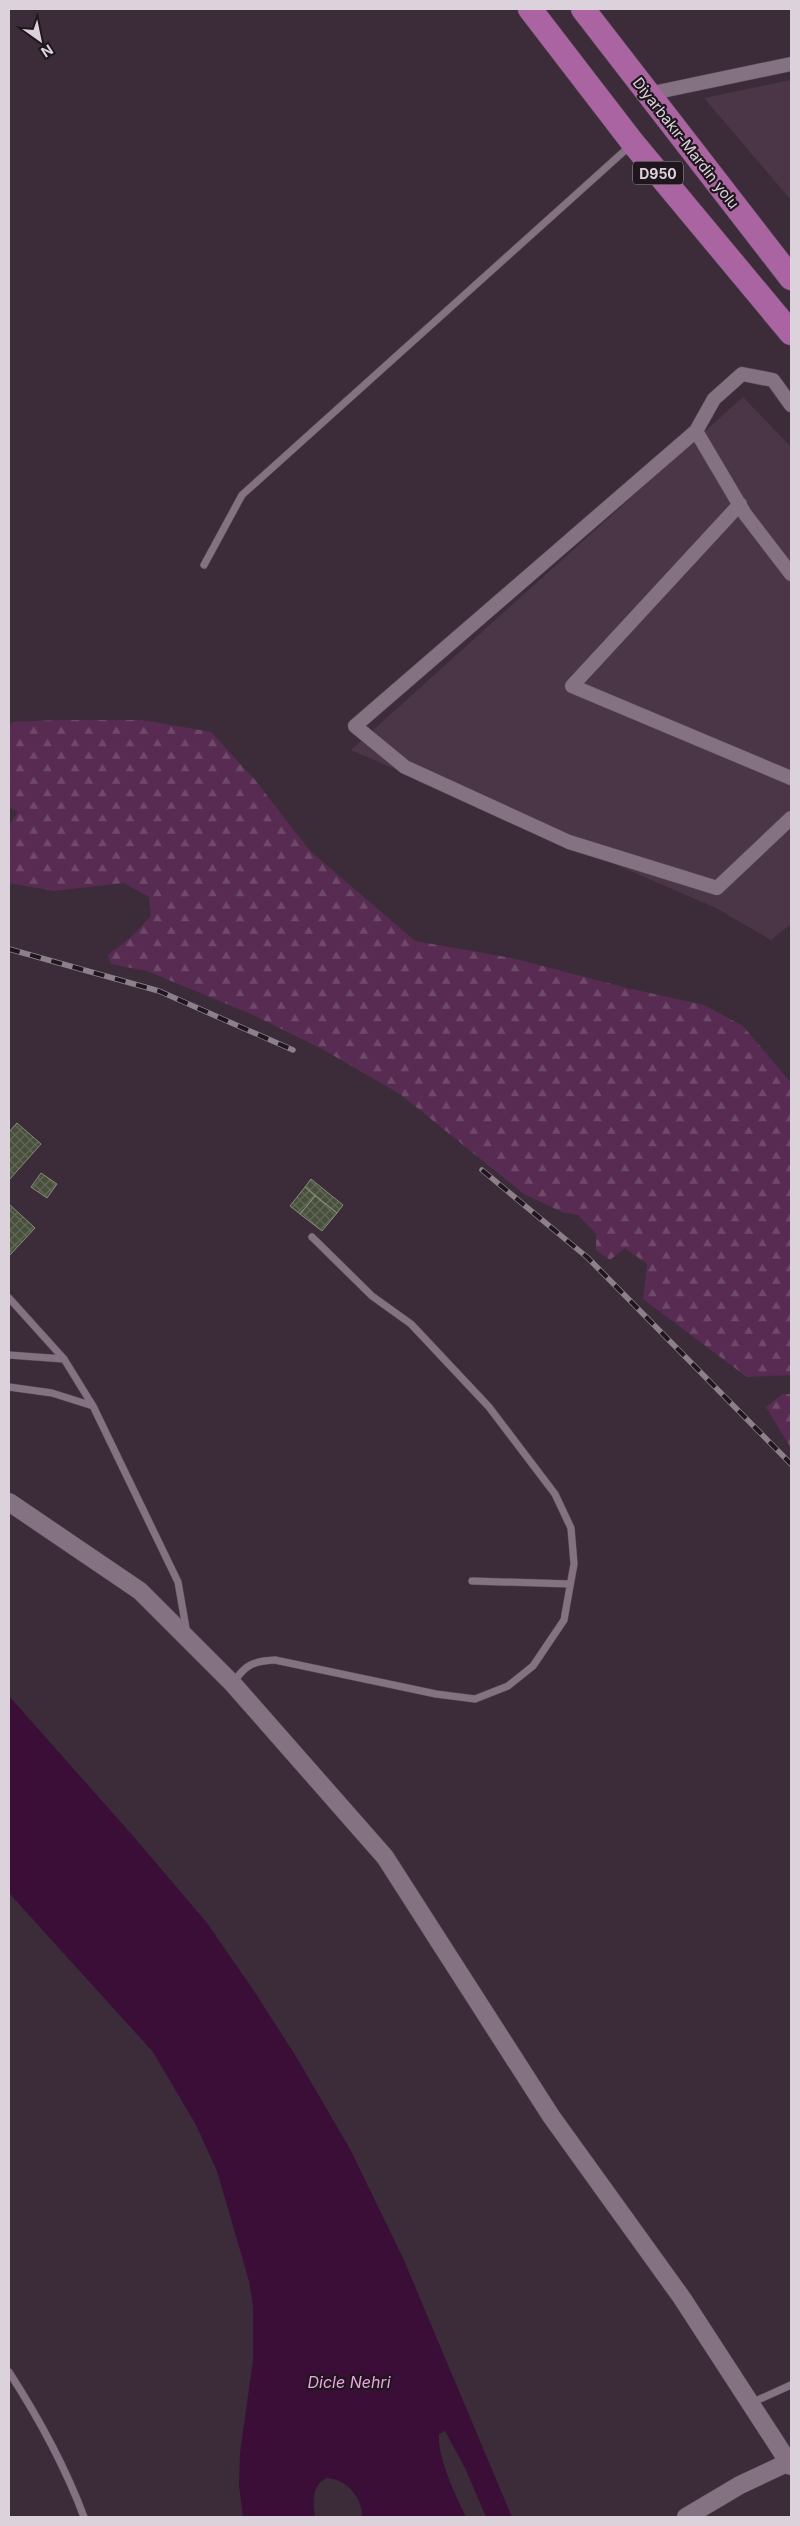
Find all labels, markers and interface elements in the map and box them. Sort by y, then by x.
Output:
north arrow [15,15,65,65]
text: N [38,41,56,61]
street label: Diyarbakır-Mardin yolu [629,73,743,213]
road number: D950 [633,162,683,184]
water label: Dicle Nehri [307,2372,392,2392]

